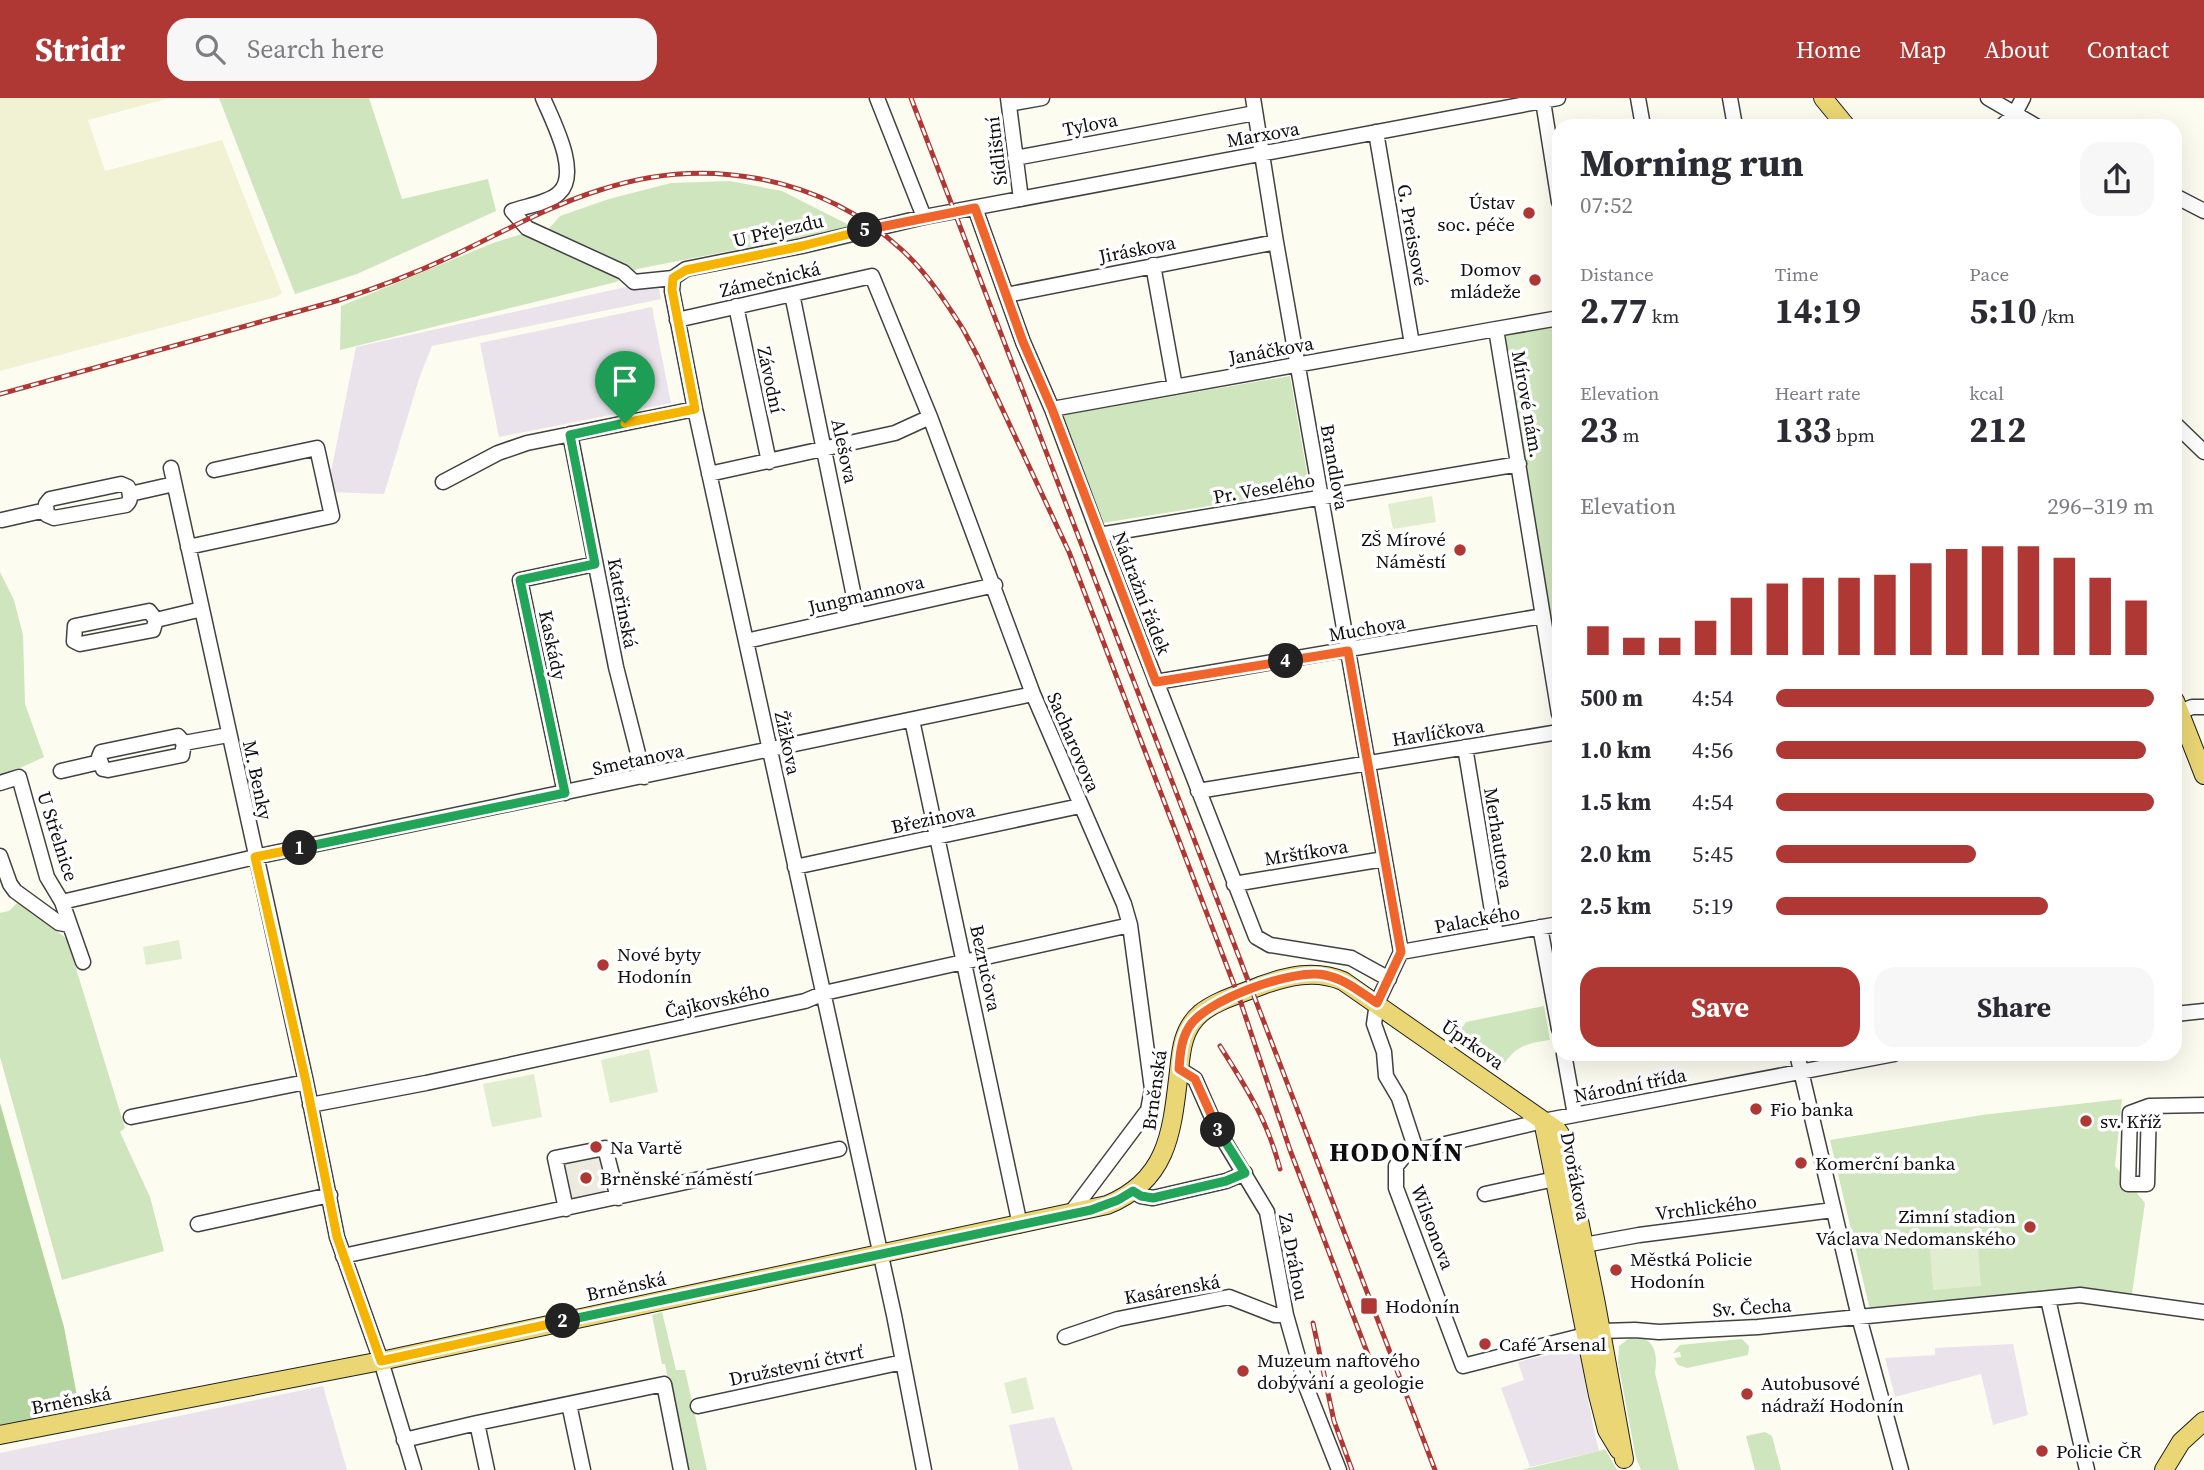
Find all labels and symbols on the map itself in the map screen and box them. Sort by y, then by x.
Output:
street label: Tylova [1060,106,1120,142]
street label: Sídlištní [979,115,1013,187]
street label: Marxova [1225,115,1302,153]
street label: G. Preissové [1391,182,1435,288]
place label: Ústav soc. péče [1437,189,1515,237]
marker: Ústav soc. péče [1521,205,1537,221]
street label: U Přejezdu [730,207,826,253]
pin: 5 [848,212,882,248]
street label: Jiráskova [1095,229,1178,269]
street label: Zámečnická [717,255,823,303]
place label: Domov mládeže [1450,256,1521,304]
marker: Domov mládeže [1527,272,1543,288]
street label: Janáčkova [1225,330,1316,370]
street label: Závodní [751,344,791,416]
street label: Mírové nám. [1506,348,1550,460]
pin [595,351,655,423]
street label: Alešova [825,416,865,486]
street label: Brandlova [1315,422,1355,512]
street label: Pr. Veselého [1211,466,1317,510]
place label: ZŠ Mírové Náměstí [1361,526,1446,574]
street label: Nádražní řádek [1107,528,1178,659]
marker: ZŠ Mírové Náměstí [1452,542,1468,558]
street label: Kateřinská [602,556,645,651]
street label: Jungmannova [805,568,927,620]
street label: Kaskády [533,608,573,682]
street label: Muchova [1327,608,1408,648]
pin: 4 [1268,644,1304,678]
street label: Sacharovova [1041,688,1107,796]
street label: Žižkova [769,709,807,777]
street label: Havlíčkova [1390,712,1486,752]
street label: Smetanova [590,737,687,781]
street label: M. Benky [237,738,279,822]
street label: Merhautova [1478,786,1520,891]
street label: U Střelnice [31,788,85,884]
street label: Březinova [889,796,977,840]
pin: 1 [282,830,318,866]
street label: Mrštíkova [1262,833,1350,871]
street label: Palackého [1432,899,1522,939]
street label: Bezručova [964,922,1008,1014]
place label: Nové byty Hodonín [617,941,701,989]
marker: Nové byty Hodonín [595,957,611,973]
street label: Čajkovského [662,976,772,1024]
street label: Úprkova [1436,1013,1510,1075]
street label: Brněnská [1136,1048,1173,1132]
street label: Národní třída [1572,1061,1689,1109]
place label: Fio banka [1770,1096,1854,1122]
marker: Fio banka [1748,1101,1764,1117]
place label: sv. Kříž [2100,1108,2162,1134]
pin: 3 [1200,1112,1236,1148]
marker: sv. Kříž [2078,1113,2094,1129]
street label: Dvořákova [1555,1129,1597,1223]
place label: Na Vartě [610,1134,682,1160]
district label: HODONÍN [1329,1134,1465,1170]
marker: Na Vartě [588,1139,604,1155]
place label: Komerční banka [1815,1150,1956,1176]
marker: Komerční banka [1793,1155,1809,1171]
place label: Brněnské náměstí [600,1165,753,1191]
marker: Brněnské náměstí [578,1170,594,1186]
street label: Wilsonova [1405,1181,1461,1273]
street label: Vrchlického [1654,1188,1758,1226]
place label: Zimní stadion Václava Nedomanského [1816,1203,2016,1251]
street label: Za Dráhou [1273,1211,1315,1303]
marker: Zimní stadion Václava Nedomanského [2022,1219,2038,1235]
place label: Městká Policie Hodonín [1630,1246,1752,1294]
marker: Městká Policie Hodonín [1608,1262,1624,1278]
street label: Brněnská [584,1265,669,1307]
street label: Kasárenská [1122,1268,1222,1310]
street label: Sv. Čecha [1712,1291,1793,1323]
place label: Hodonín [1385,1293,1460,1319]
marker: Hodonín [1359,1296,1379,1316]
pin: 2 [546,1304,580,1338]
place label: Café Arsenal [1499,1331,1607,1357]
marker: Café Arsenal [1477,1336,1493,1352]
street label: Družstevní čtvrť [727,1338,866,1392]
place label: Muzeum naftového dobývání a geologie [1257,1347,1424,1395]
marker: Muzeum naftového dobývání a geologie [1235,1363,1251,1379]
place label: Autobusové nádraží Hodonín [1761,1370,1904,1418]
street label: Brněnská [29,1379,113,1420]
marker: Autobusové nádraží Hodonín [1739,1386,1755,1402]
place label: Policie ČR [2056,1438,2142,1464]
marker: Policie ČR [2034,1443,2050,1459]

